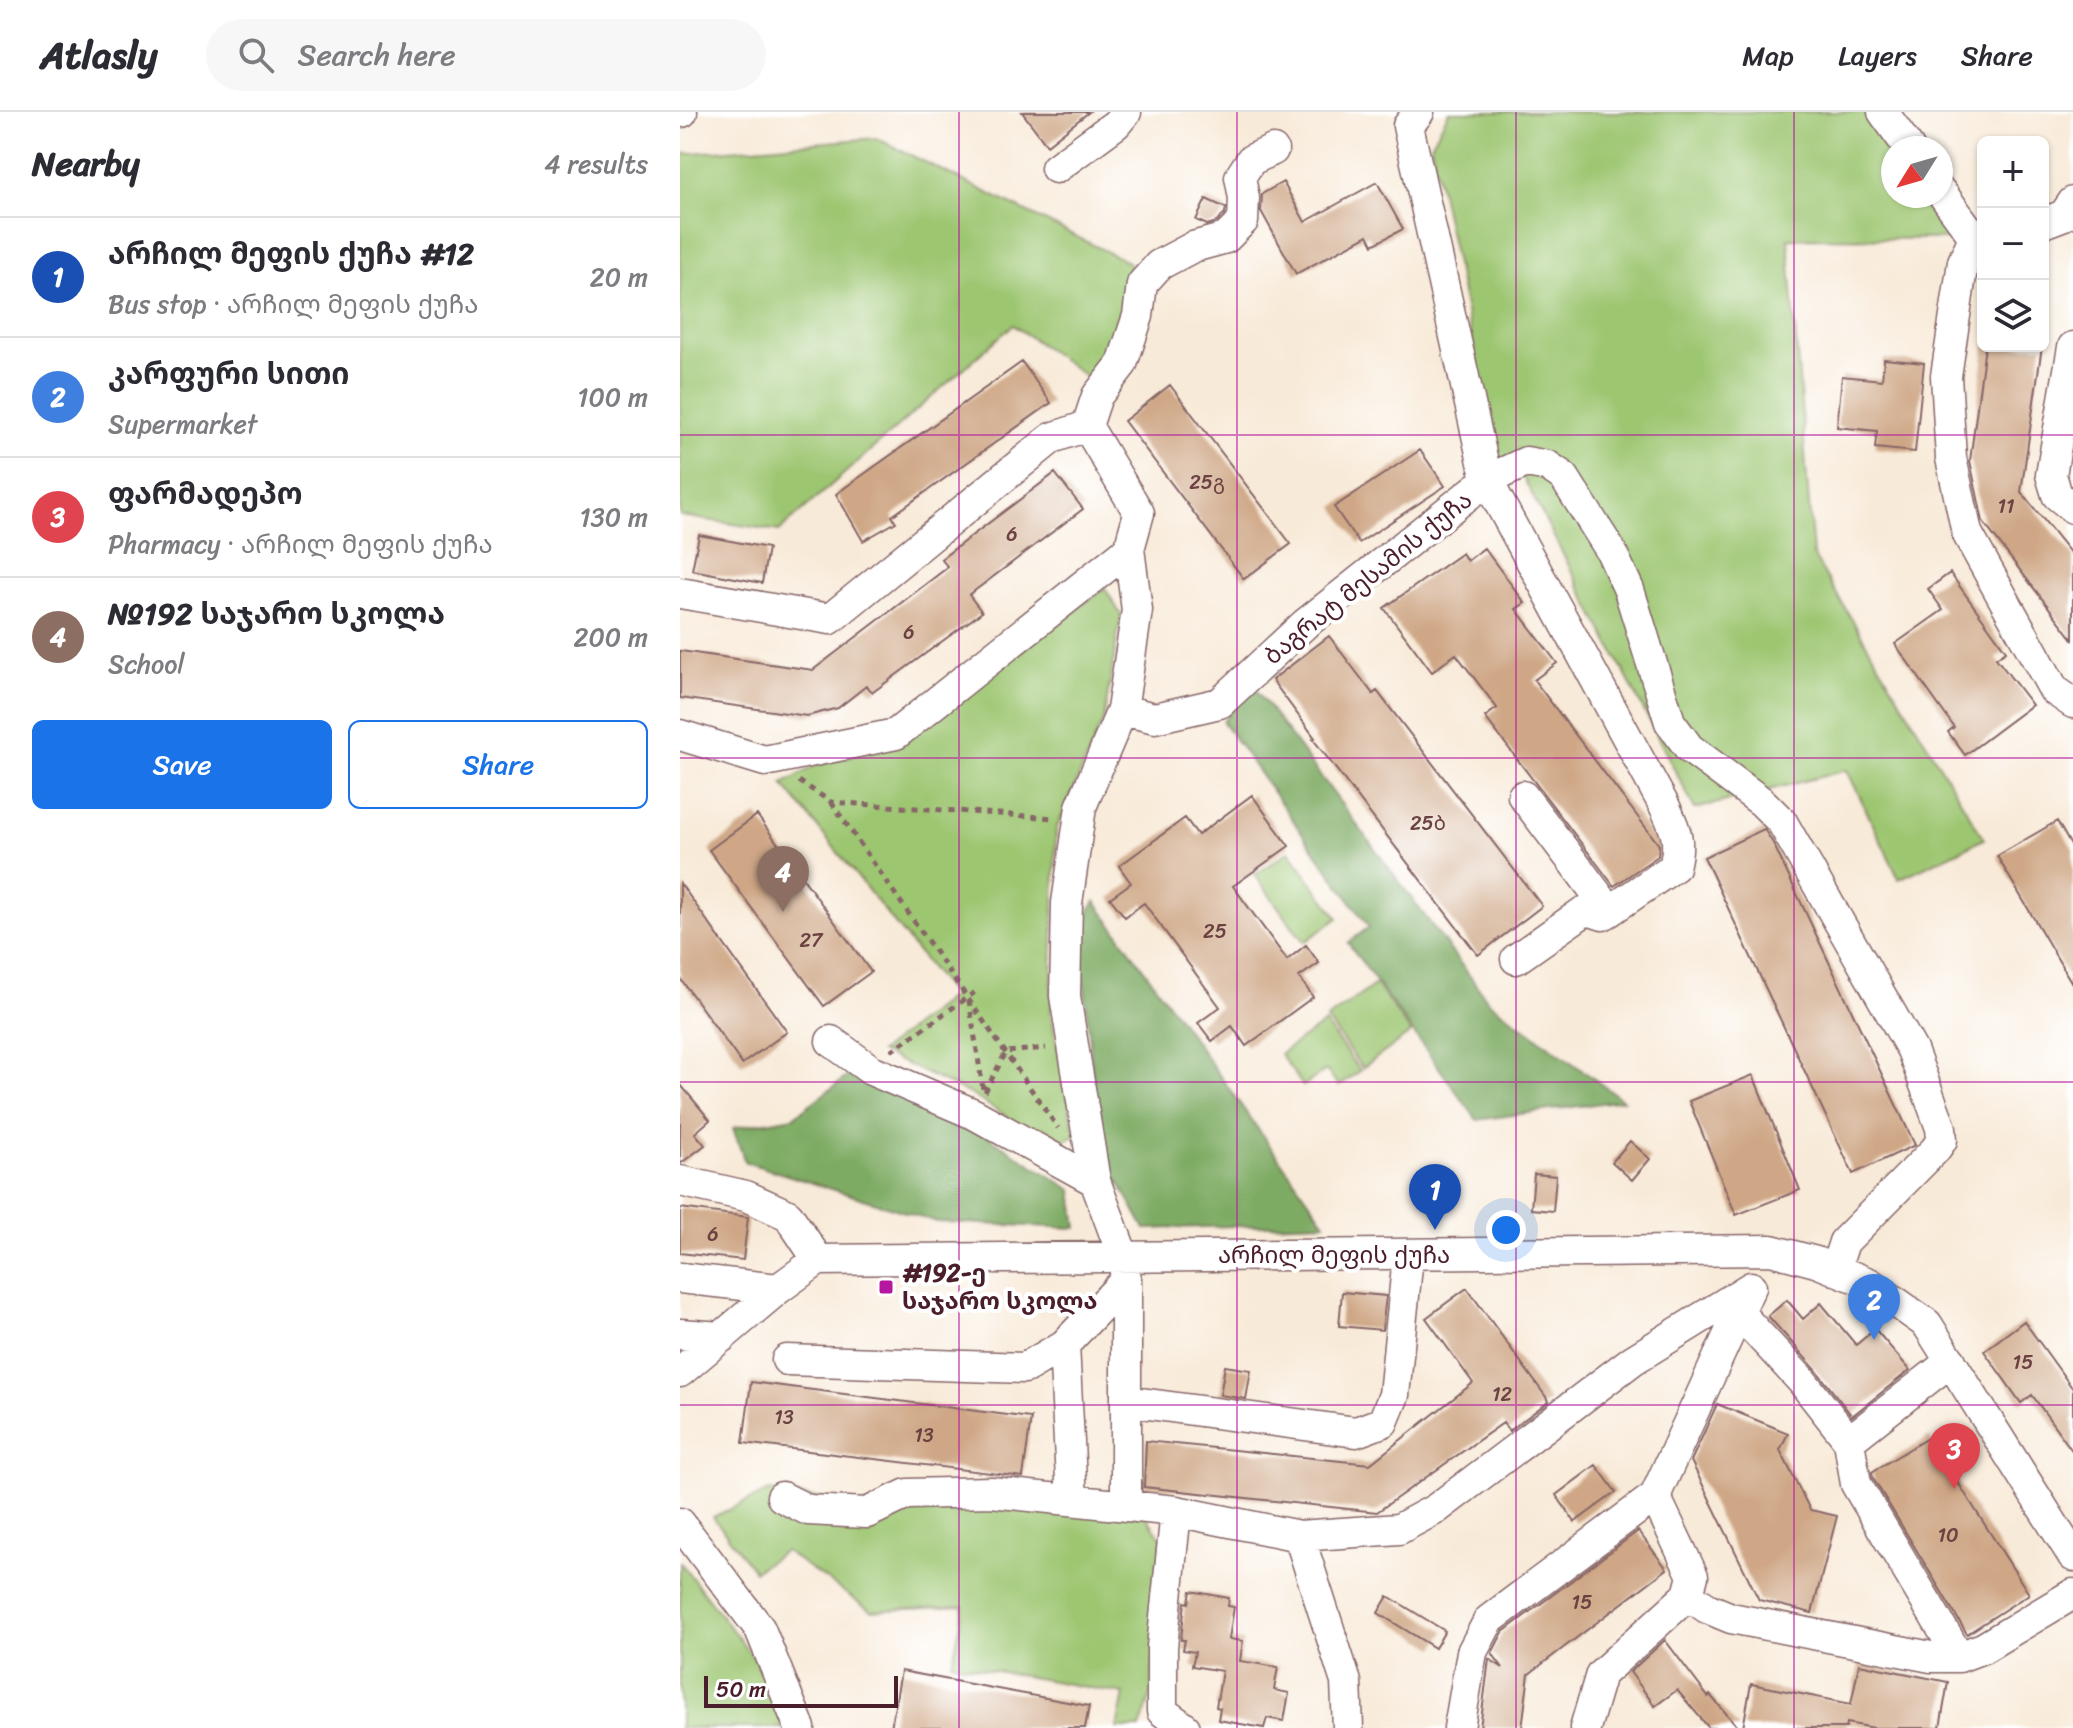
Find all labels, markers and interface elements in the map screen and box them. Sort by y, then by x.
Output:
search box [206,19,766,91]
text: Atlasly [40,22,158,89]
text: Search here [298,28,456,82]
text: Map [1742,31,1794,80]
text: Layers [1838,31,1917,80]
text: Share [1961,31,2033,80]
icon: search [234,33,278,77]
text: Nearby [32,134,140,194]
north arrow [1881,136,1953,208]
map controls [1977,136,2049,352]
button: + [1977,136,2049,208]
text: 4 results [544,141,648,187]
button: − [1977,208,2049,280]
text: არჩილ მეფის ქუჩა #12 [108,227,474,281]
text: 1 [52,254,64,300]
text: 20 m [590,254,648,300]
button: layers [1977,280,2049,352]
text: Bus stop · არჩილ მეფის ქუჩა [108,281,479,327]
text: კარფური სითი [108,347,349,401]
text: 2 [50,374,66,420]
text: 100 m [577,374,648,420]
text: Supermarket [108,401,257,447]
house number: 25გ [1189,465,1225,500]
text: ფარმადეპო [108,467,303,521]
street label: ბაგრატ მესამის ქუჩა [1254,480,1482,676]
house number: 11 [1997,489,2015,524]
text: 3 [51,494,65,540]
text: 130 m [579,494,648,540]
house number: 6 [1006,517,1018,552]
text: Pharmacy · არჩილ მეფის ქუჩა [108,521,493,567]
text: №192 საჯარო სკოლა [108,587,445,641]
text: 4 [50,614,66,660]
text: 200 m [573,614,648,660]
house number: 6 [903,615,915,650]
text: School [108,641,185,687]
button: Save [32,720,332,809]
button: Share [348,720,648,809]
house number: 25ბ [1410,806,1446,841]
pin: 4 [757,846,809,912]
house number: 25 [1203,914,1227,949]
house number: 27 [800,923,824,958]
pin: 1 [1409,1164,1461,1230]
your location [1486,1210,1526,1250]
house number: 6 [707,1217,719,1252]
street label: არჩილ მეფის ქუჩა [1218,1234,1450,1276]
place label: #192-ე საჯარო სკოლა [902,1252,1098,1322]
pin: 2 [1848,1274,1900,1340]
marker: #192-ე საჯარო სკოლა [877,1278,895,1296]
house number: 15 [2013,1345,2033,1380]
house number: 12 [1492,1377,1513,1412]
house number: 13 [774,1400,794,1435]
house number: 13 [914,1418,934,1453]
pin: 3 [1928,1423,1980,1489]
house number: 10 [1937,1518,1959,1553]
house number: 15 [1572,1585,1592,1620]
text: 50 m [716,1670,766,1709]
scale bar [704,1672,898,1708]

